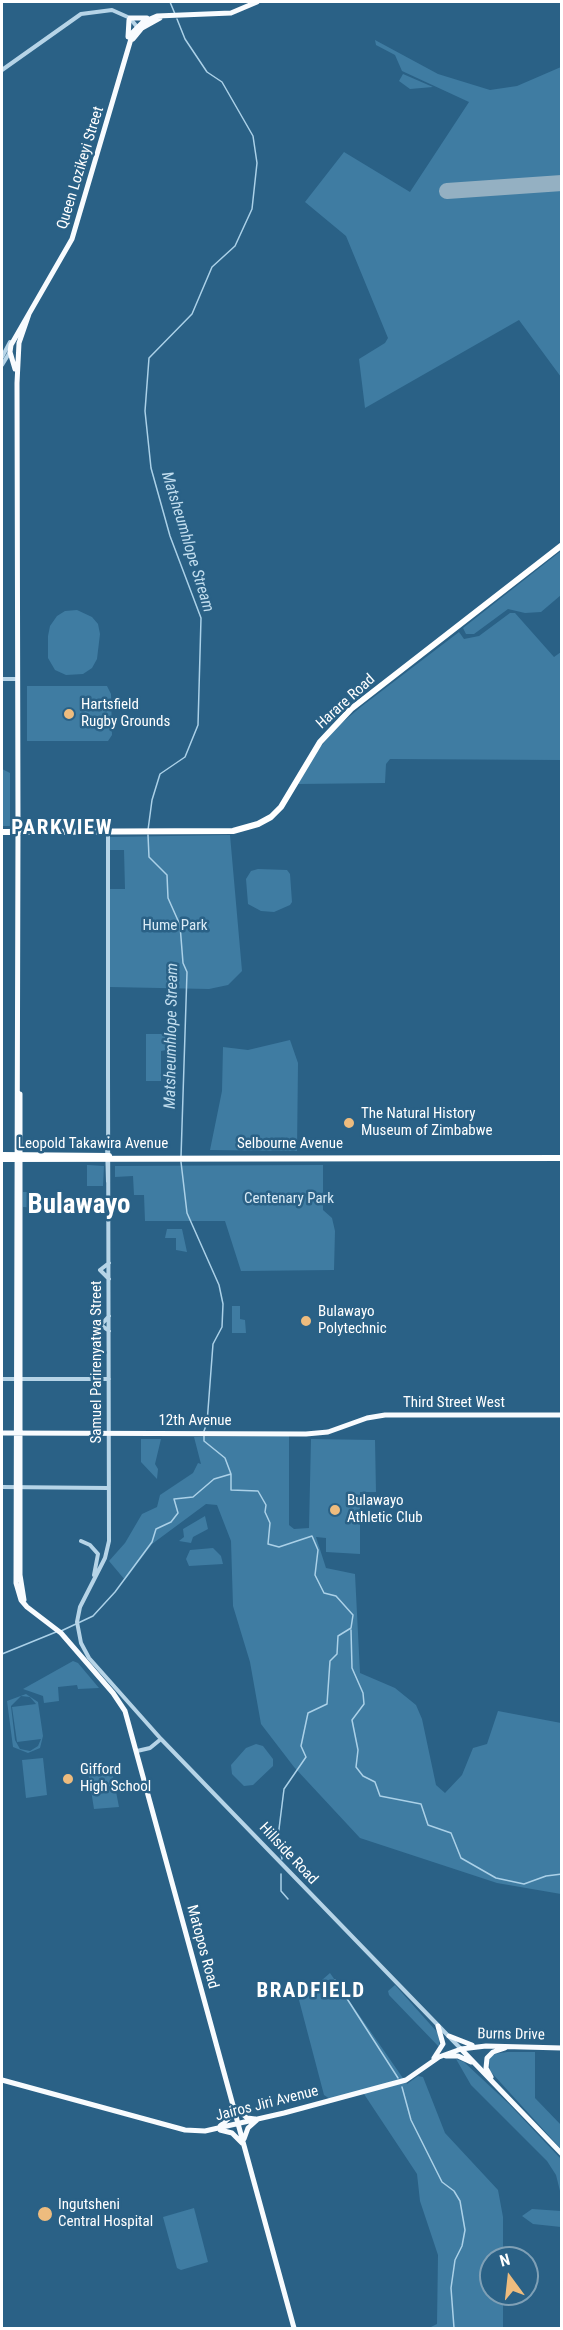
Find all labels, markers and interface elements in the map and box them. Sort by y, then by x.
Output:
street label: Queen Lozikeyi Street [54,104,108,232]
water label: Matsheumhlope Stream [157,469,217,615]
street label: Harare Road [313,671,379,733]
place label: Hartsfield Rugby Grounds [81,696,170,731]
marker: Hartsfield Rugby Grounds [62,707,76,721]
district label: PARKVIEW [11,816,113,842]
park label: Hume Park [142,917,208,935]
water label: Matsheumhlope Stream [161,963,183,1109]
place label: The Natural History Museum of Zimbabwe [361,1105,492,1140]
marker: The Natural History Museum of Zimbabwe [342,1116,356,1130]
street label: Leopold Takawira Avenue [18,1135,168,1153]
street label: Selbourne Avenue [237,1135,343,1153]
district label: Bulawayo [28,1190,130,1222]
park label: Centenary Park [244,1190,334,1208]
street label: Samuel Parirenyatwa Street [88,1281,106,1443]
place label: Bulawayo Polytechnic [318,1303,387,1338]
marker: Bulawayo Polytechnic [299,1314,313,1328]
street label: Third Street West [403,1394,505,1412]
street label: 12th Avenue [158,1412,232,1430]
place label: Bulawayo Athletic Club [347,1492,423,1527]
marker: Bulawayo Athletic Club [328,1503,342,1517]
place label: Gifford High School [80,1761,151,1796]
marker: Gifford High School [61,1772,75,1786]
street label: Hillside Road [255,1819,321,1889]
street label: Matopos Road [182,1903,222,1991]
district label: BRADFIELD [256,1979,366,2005]
street label: Burns Drive [477,2025,545,2045]
street label: Jairos Jiri Avenue [214,2083,320,2125]
place label: Ingutsheni Central Hospital [58,2196,153,2231]
marker: Ingutsheni Central Hospital [36,2205,54,2223]
north arrow [479,2246,539,2306]
text: N [498,2250,512,2271]

